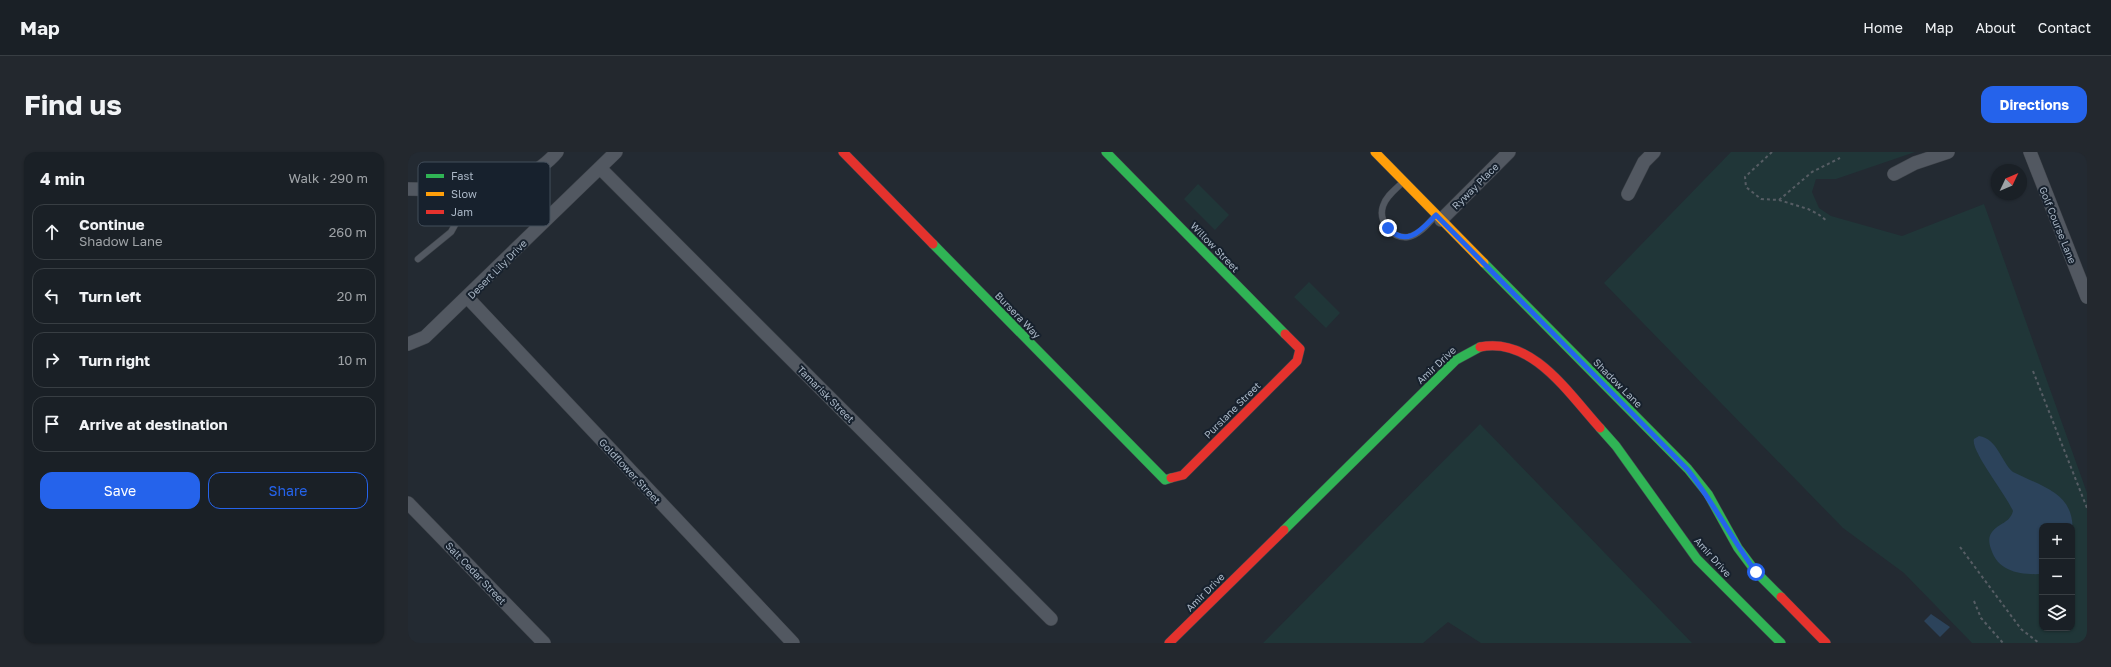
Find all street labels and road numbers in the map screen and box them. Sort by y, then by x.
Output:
street label: Ryway Place [1449,160,1501,212]
street label: Golf Course Lane [2037,185,2079,265]
street label: Willow Street [1188,220,1242,274]
street label: Desert Lily Drive [465,237,529,301]
street label: Bursera Way [993,289,1043,341]
street label: Amir Drive [1414,344,1458,386]
street label: Shadow Lane [1591,356,1645,410]
street label: Tamarisk Street [795,363,857,425]
street label: Purslane Street [1201,379,1263,441]
street label: Goldflower Street [597,436,663,506]
street label: Amir Drive [1692,535,1734,580]
street label: Salt Cedar Street [443,539,509,607]
street label: Amir Drive [1183,570,1227,614]

